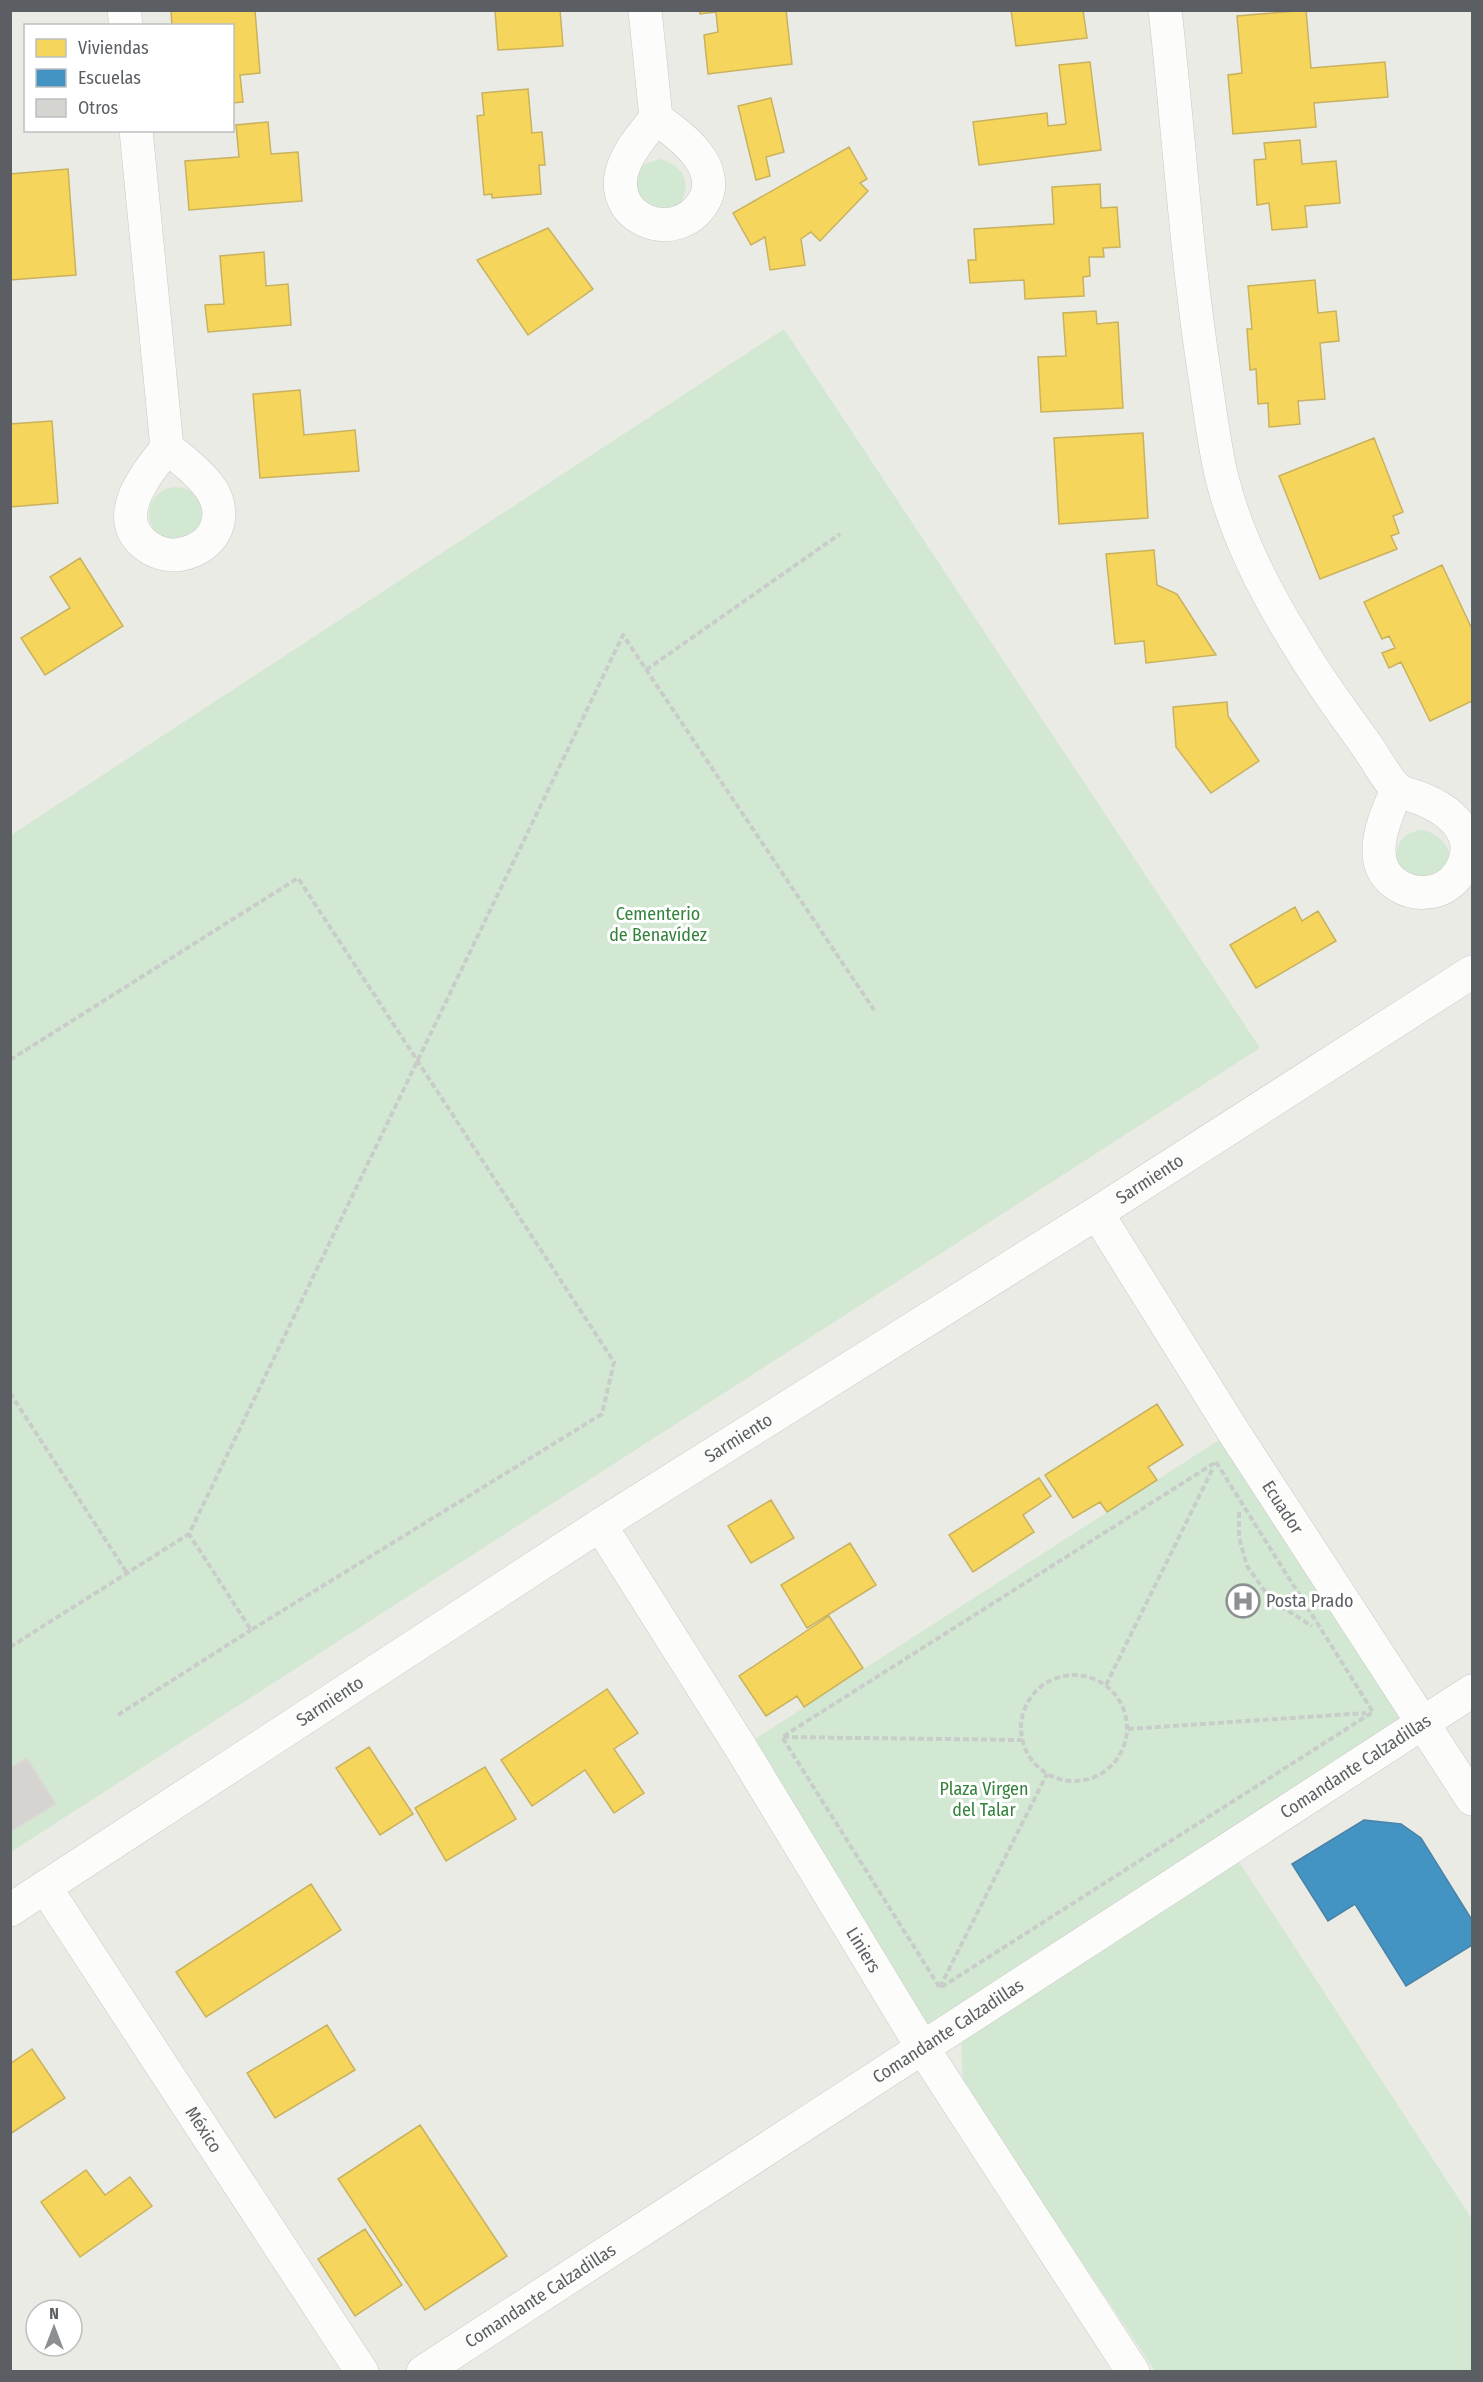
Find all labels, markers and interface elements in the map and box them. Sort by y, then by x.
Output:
legend [24,24,234,132]
text: Viviendas [78,37,149,59]
text: Escuelas [78,67,141,89]
text: Otros [78,97,118,119]
park label: Cementerio de Benavídez [609,903,707,946]
street label: Sarmiento [1112,1149,1188,1209]
street label: Sarmiento [700,1409,776,1468]
street label: Ecuador [1257,1476,1308,1539]
hospital icon: Posta Prado [1225,1583,1261,1619]
place label: Posta Prado [1266,1590,1354,1612]
street label: Sarmiento [292,1671,368,1731]
street label: Comandante Calzadillas [1276,1709,1436,1824]
park label: Plaza Virgen del Talar [940,1778,1028,1821]
street label: Liniers [841,1923,886,1977]
street label: Comandante Calzadillas [868,1974,1028,2088]
street label: México [181,2102,227,2157]
street label: Comandante Calzadillas [461,2239,620,2353]
north arrow [24,2298,84,2358]
text: N [49,2304,59,2323]

